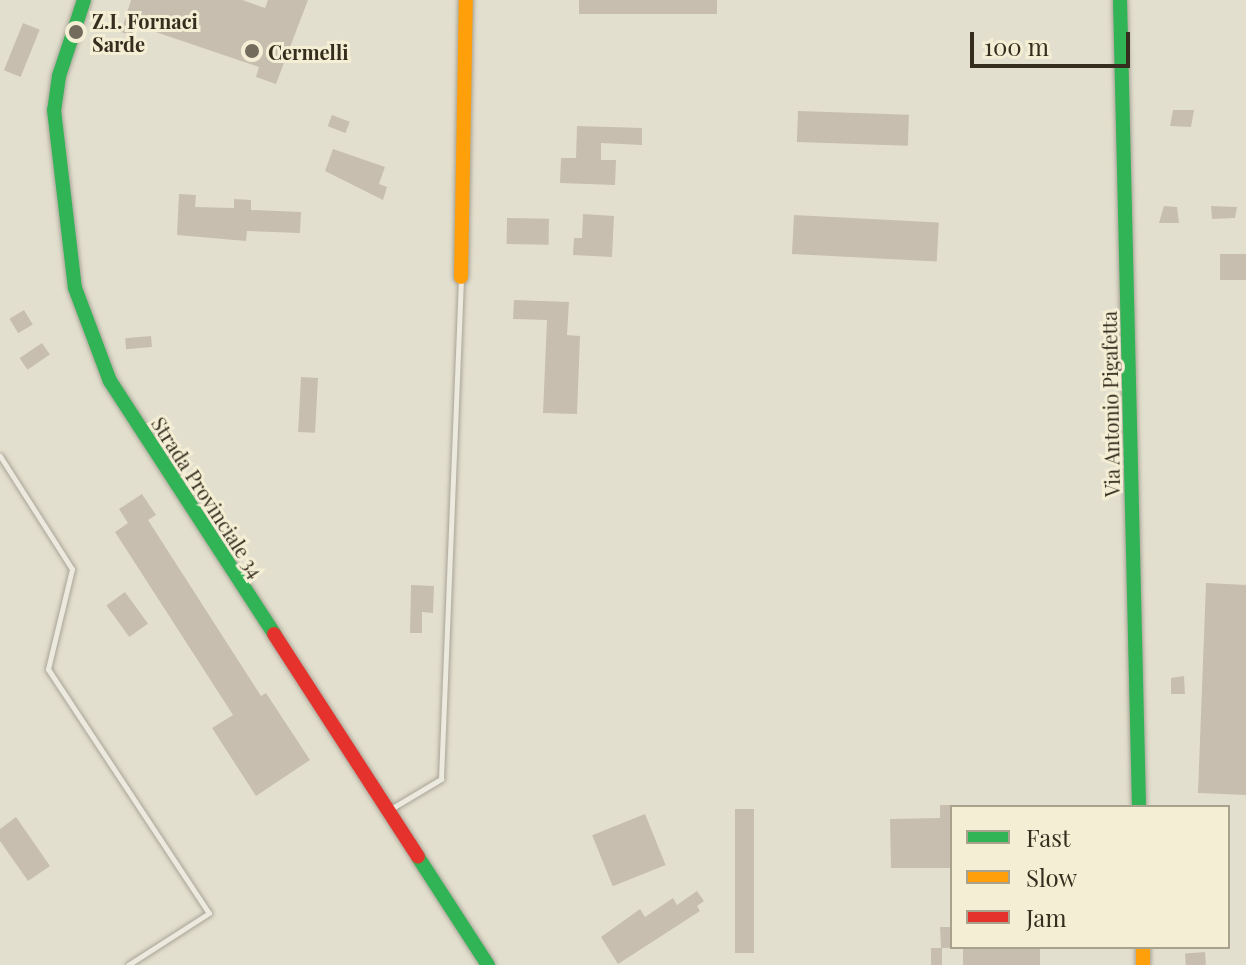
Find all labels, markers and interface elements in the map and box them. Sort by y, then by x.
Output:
place label: Z.I. Fornaci Sarde [92,8,198,55]
scale bar [974,16,1134,66]
marker: Z.I. Fornaci Sarde [67,23,85,41]
text: 100 m [984,30,1049,62]
place label: Cermelli [268,39,348,63]
marker: Cermelli [243,42,261,60]
street label: Via Antonio Pigafetta [1096,310,1124,498]
street label: Strada Provinciale 34 [147,412,269,582]
legend [950,805,1230,949]
text: Fast [1026,821,1071,853]
text: Slow [1026,861,1077,893]
text: Jam [1026,901,1067,933]

